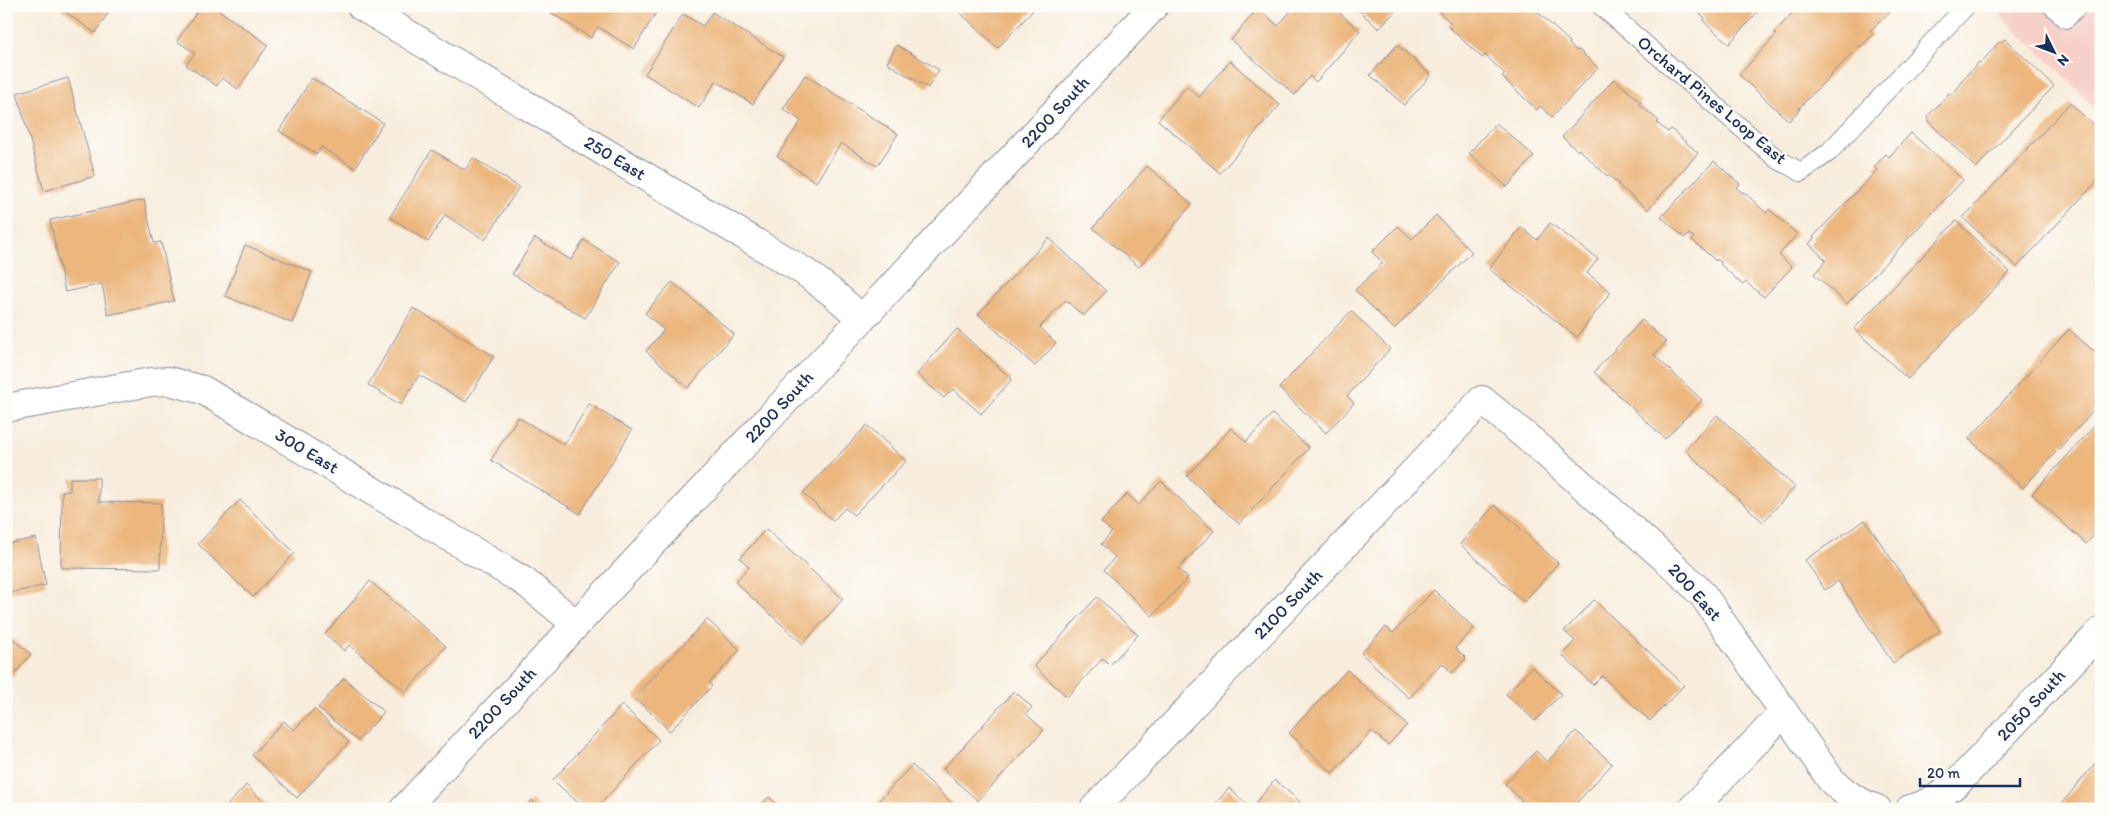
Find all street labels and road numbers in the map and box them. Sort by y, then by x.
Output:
street label: Orchard Pines Loop East [1633,31,1791,169]
street label: 2200 South [1016,71,1094,153]
street label: 250 East [580,131,650,185]
street label: 2200 South [740,366,818,448]
street label: 300 East [271,424,343,479]
street label: 200 East [1663,559,1727,625]
street label: 2100 South [1249,564,1327,644]
street label: 2200 South [463,662,541,744]
street label: 2050 South [1992,664,2070,746]

